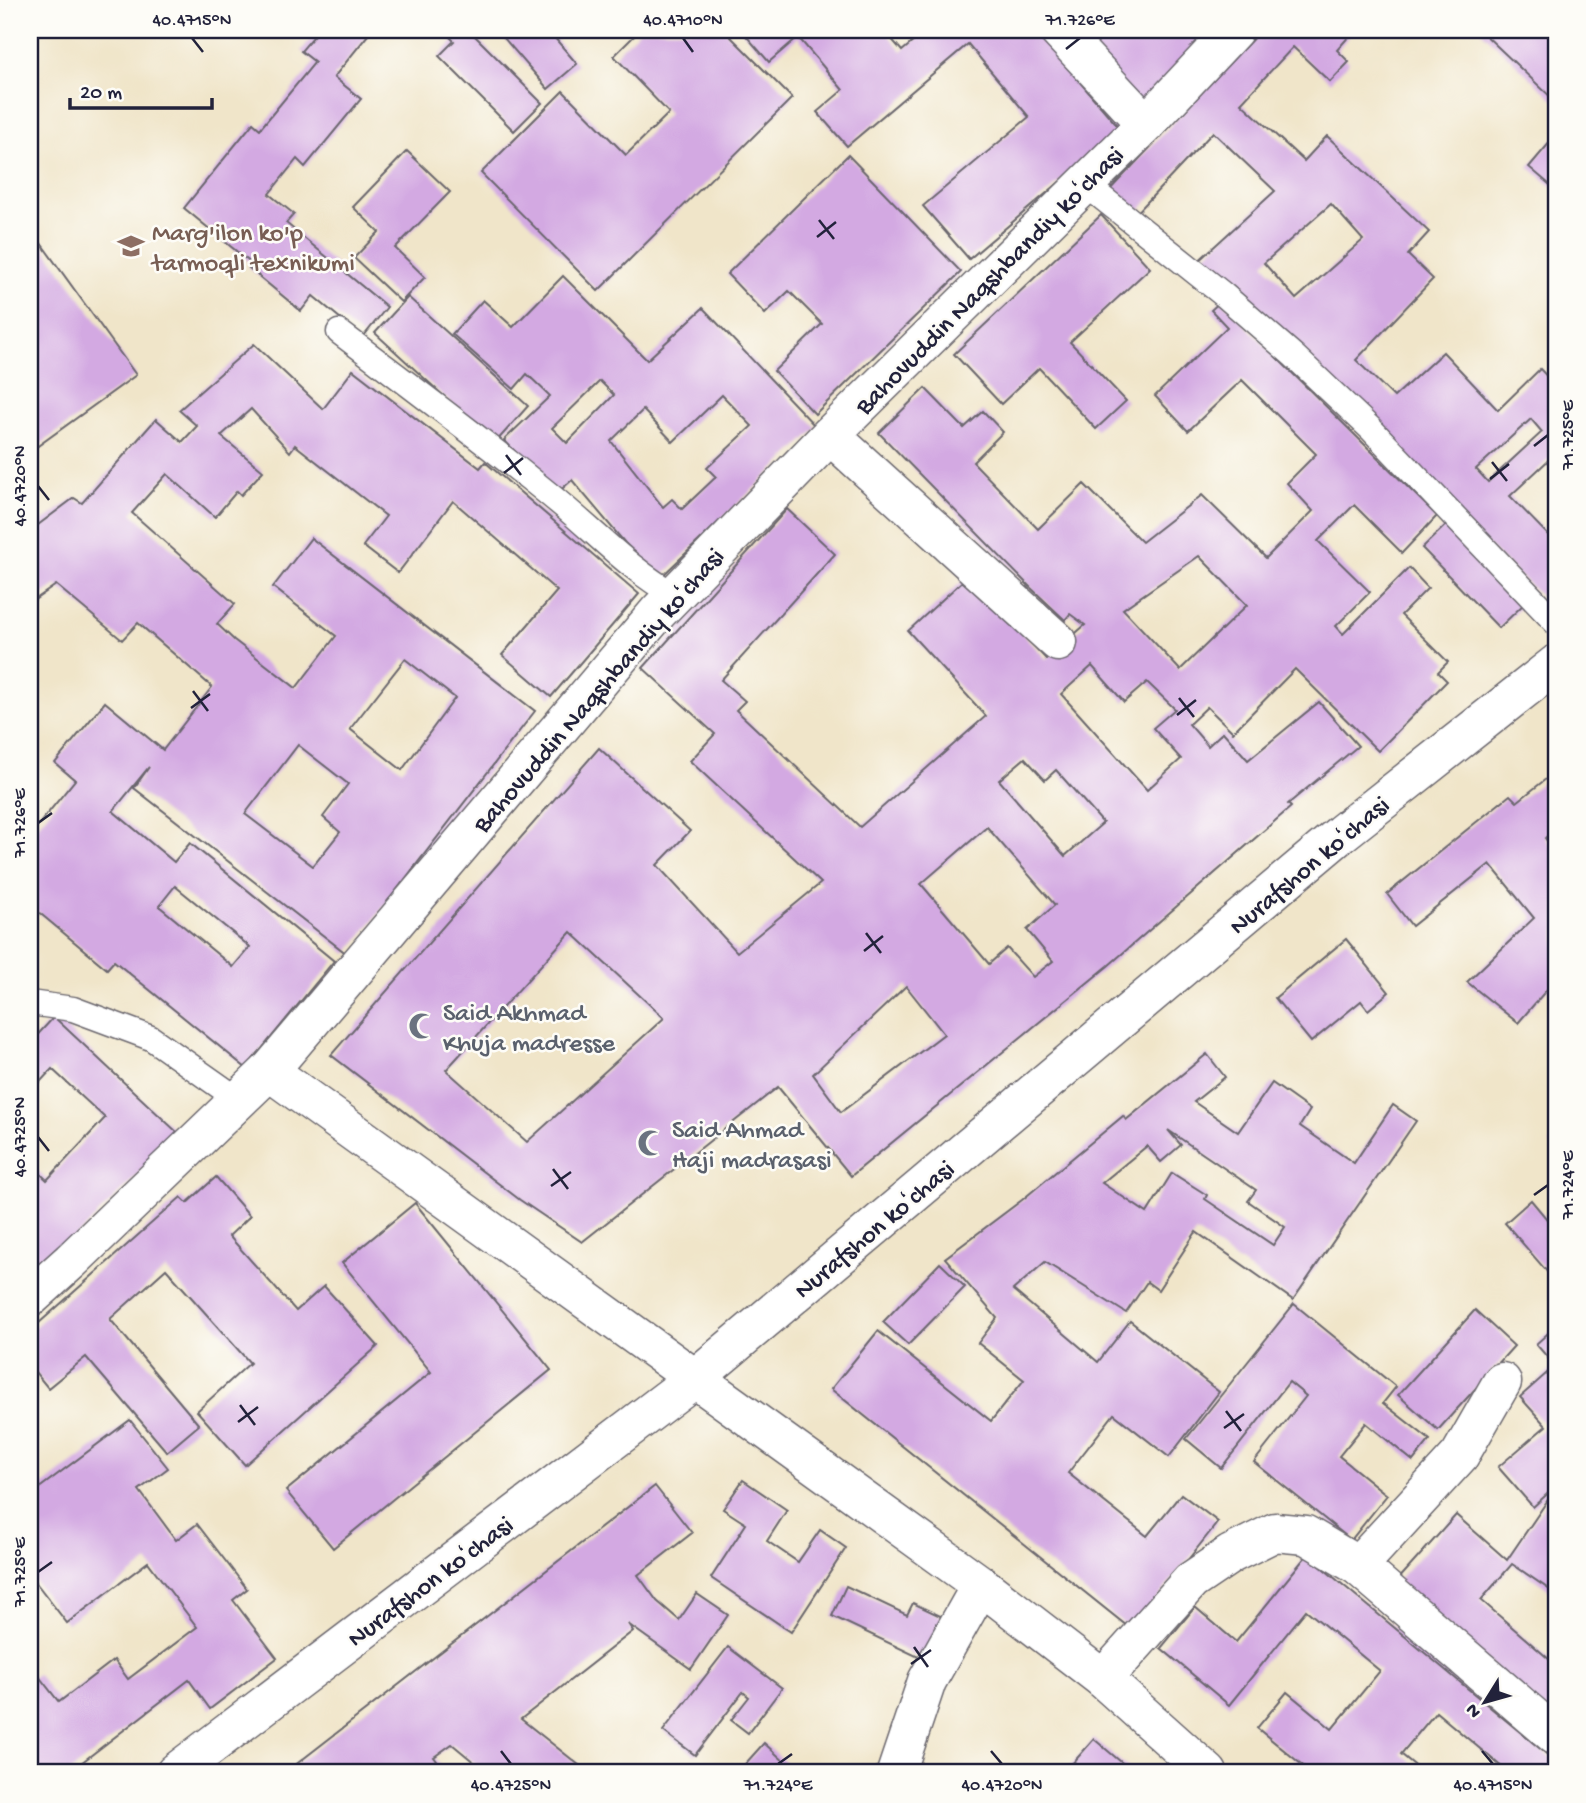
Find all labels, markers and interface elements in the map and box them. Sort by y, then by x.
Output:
text: 40.4715°N [153,11,231,32]
text: 40.4710°N [643,11,723,32]
text: 71.726°E [1045,11,1115,32]
scale bar [70,66,212,110]
text: 20 m [80,82,122,107]
street label: Bahovuddin Naqshbandiy koʻchasi [850,141,1132,424]
place label: Marg'ilon ko'p tarmoqli texnikumi [150,220,355,281]
school or university icon: Marg'ilon ko'p tarmoqli texnikumi [116,231,146,261]
text: 71.725°E [1559,400,1580,471]
text: 40.4720°N [11,445,32,527]
street label: Bahovuddin Naqshbandiy koʻchasi [467,543,733,842]
text: 71.726°E [11,788,32,858]
street label: Nurafshon koʻchasi [1224,791,1397,943]
place label: Said Akhmad Khuja madresse [443,1000,616,1061]
mosque icon: Said Akhmad Khuja madresse [407,1011,437,1041]
text: 40.4725°N [11,1097,32,1177]
place label: Said Ahmad Haji madrasasi [672,1117,832,1178]
mosque icon: Said Ahmad Haji madrasasi [636,1128,666,1158]
text: 71.724°E [1559,1150,1580,1220]
street label: Nurafshon koʻchasi [789,1155,962,1307]
street label: Nurafshon koʻchasi [343,1511,521,1656]
text: 71.725°E [11,1537,32,1608]
north arrow [1450,1666,1520,1736]
text: N [1461,1698,1487,1722]
text: 40.4725°N [471,1776,551,1797]
text: 71.724°E [743,1776,813,1797]
text: 40.4720°N [961,1776,1043,1797]
text: 40.4715°N [1454,1776,1532,1797]

